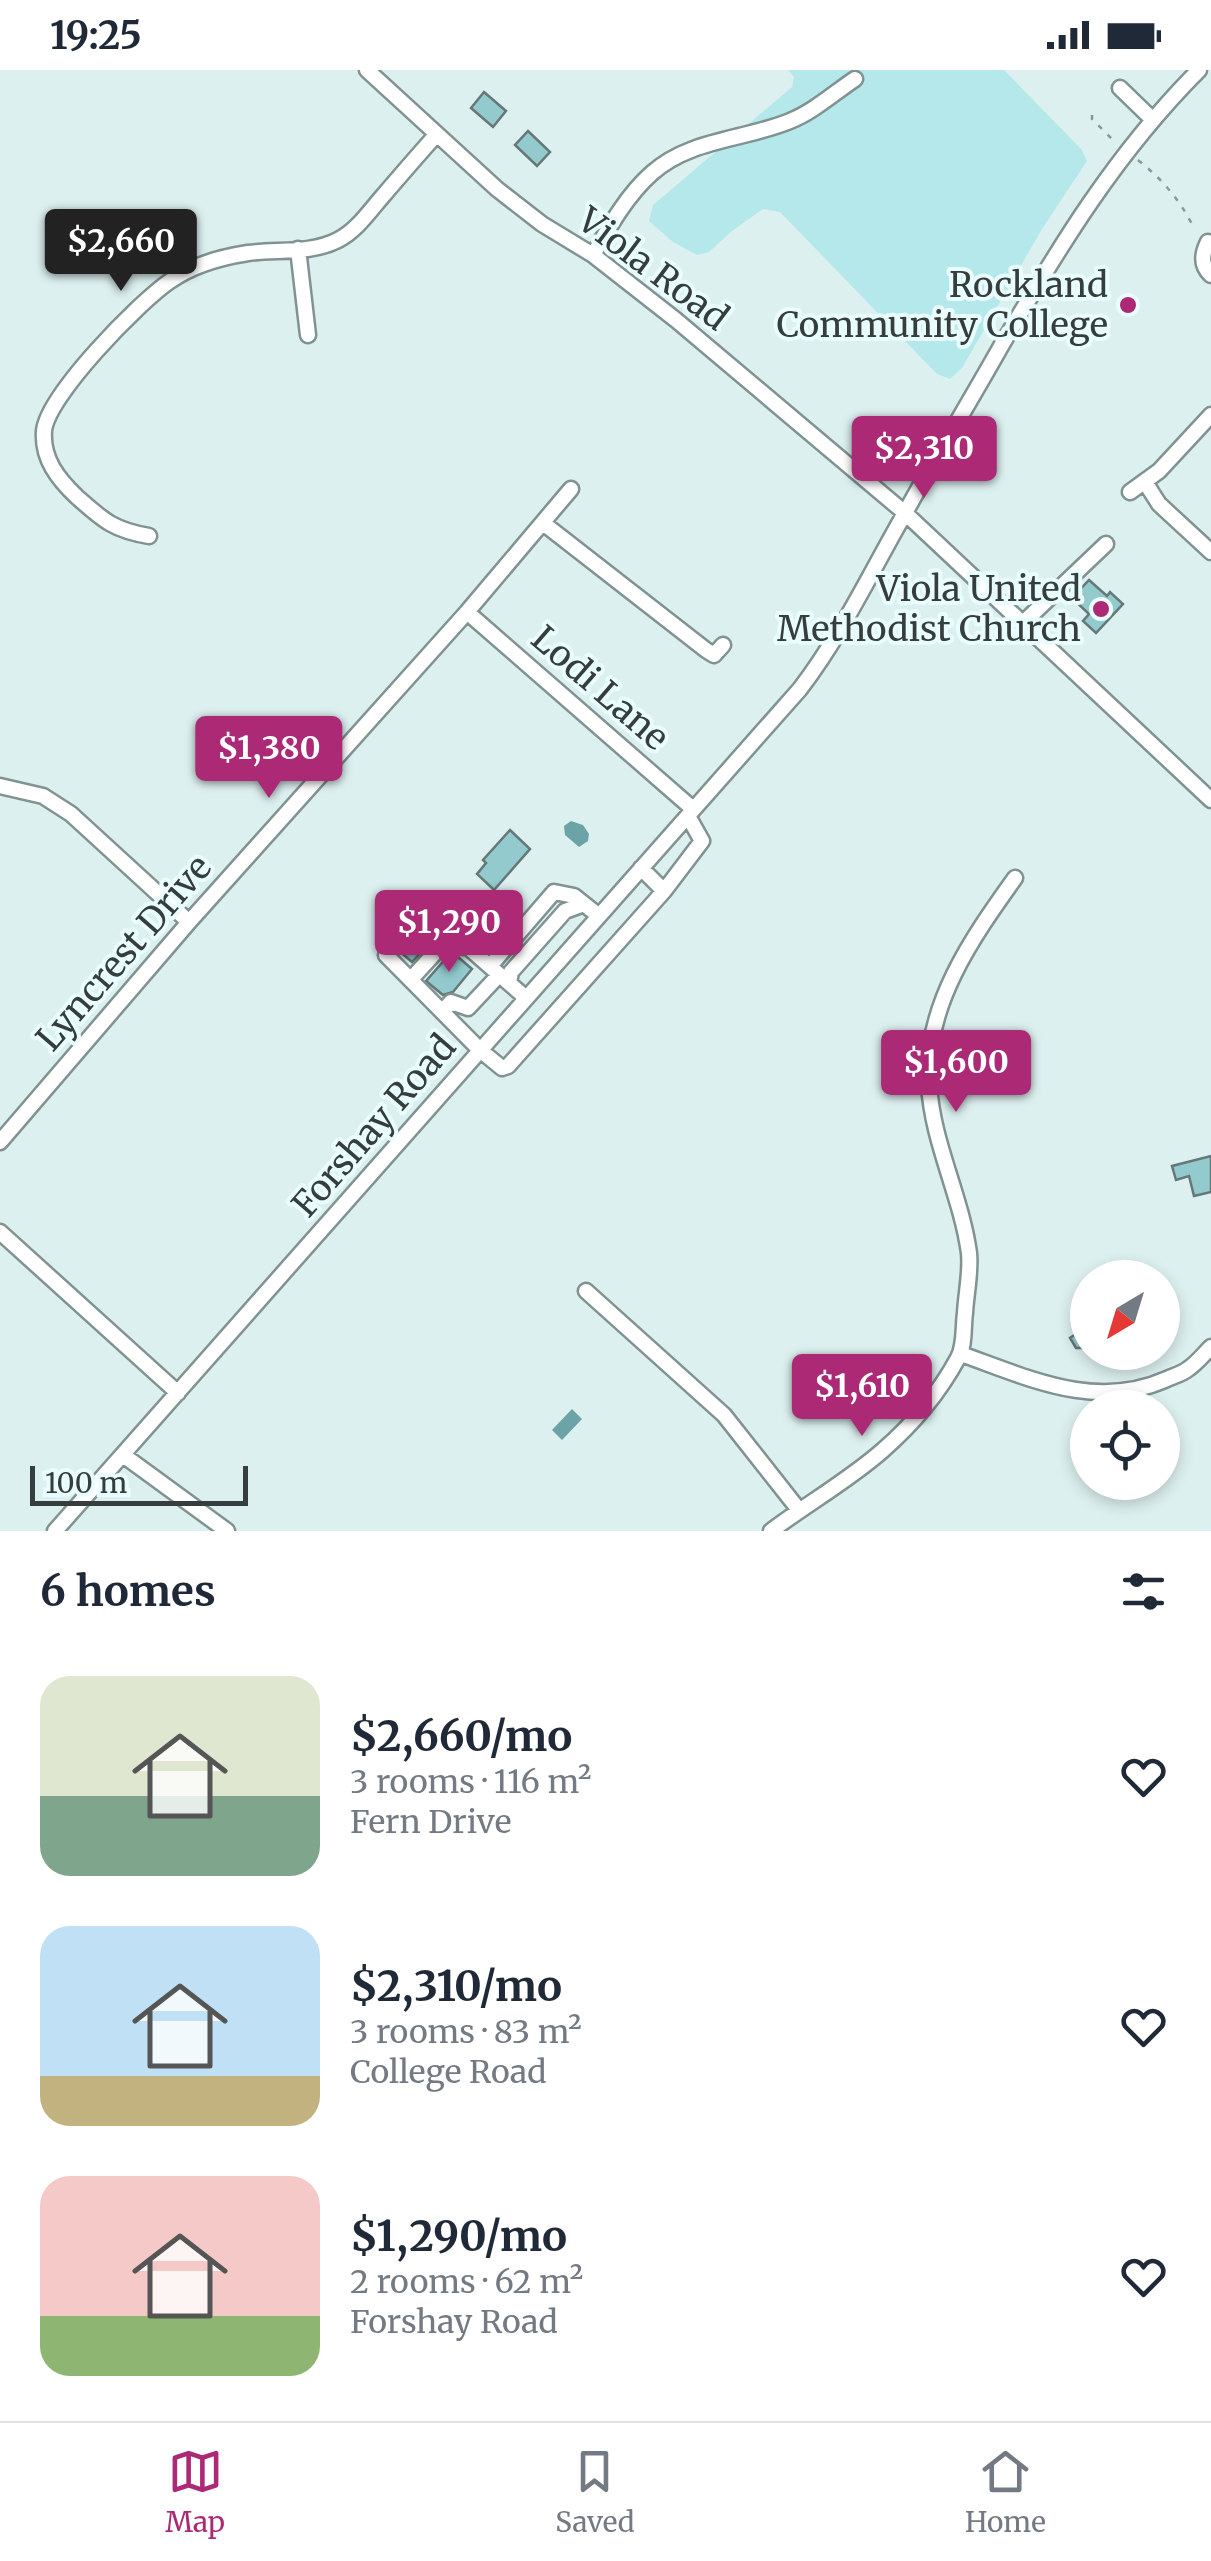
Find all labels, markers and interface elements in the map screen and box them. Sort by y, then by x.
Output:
text: 19:25 [50,12,142,59]
street label: Viola Road [568,197,737,340]
pin: $2,660 [40,209,202,294]
text: $2,660 [67,221,175,261]
place label: Rockland Community College [776,263,1108,347]
marker: Rockland Community College [1117,294,1139,316]
pin: $2,310 [843,416,1005,501]
text: $2,310 [874,428,974,468]
place label: Viola United Methodist Church [777,567,1081,651]
marker: Viola United Methodist Church [1090,598,1112,620]
street label: Lodi Lane [522,617,678,759]
pin: $1,380 [188,716,350,801]
text: $1,380 [217,728,321,768]
street label: Lyncrest Drive [27,846,221,1060]
pin: $1,290 [368,890,530,975]
text: $1,290 [397,902,501,942]
street label: Forshay Road [283,1026,465,1226]
pin: $1,600 [875,1030,1037,1115]
text: $1,600 [903,1042,1009,1082]
north arrow [1070,1260,1180,1370]
map controls [1070,1260,1180,1500]
pin: $1,610 [781,1354,943,1439]
text: $1,610 [814,1366,910,1406]
button: locate [1070,1390,1180,1500]
scale bar [30,1461,248,1506]
text: 100 m [45,1465,127,1501]
icon: filters [1116,1564,1171,1619]
text: 6 homes [40,1565,216,1617]
text: $2,660/mo [350,1710,572,1762]
icon: home [120,1716,240,1836]
icon: heart [1116,1749,1171,1804]
text: 3 rooms · 116 m² [350,1762,591,1802]
text: Fern Drive [350,1802,511,1842]
text: $2,310/mo [350,1960,562,2012]
icon: home [120,1966,240,2086]
icon: heart [1116,1999,1171,2054]
text: 3 rooms · 83 m² [350,2012,582,2052]
text: College Road [350,2052,547,2092]
text: $1,290/mo [350,2210,567,2262]
icon: home [120,2216,240,2336]
icon: heart [1116,2249,1171,2304]
text: 2 rooms · 62 m² [350,2262,583,2302]
text: Forshay Road [350,2302,558,2342]
tab: Map [165,2444,225,2540]
tab: Saved [555,2444,635,2540]
tab: Home [965,2444,1046,2540]

